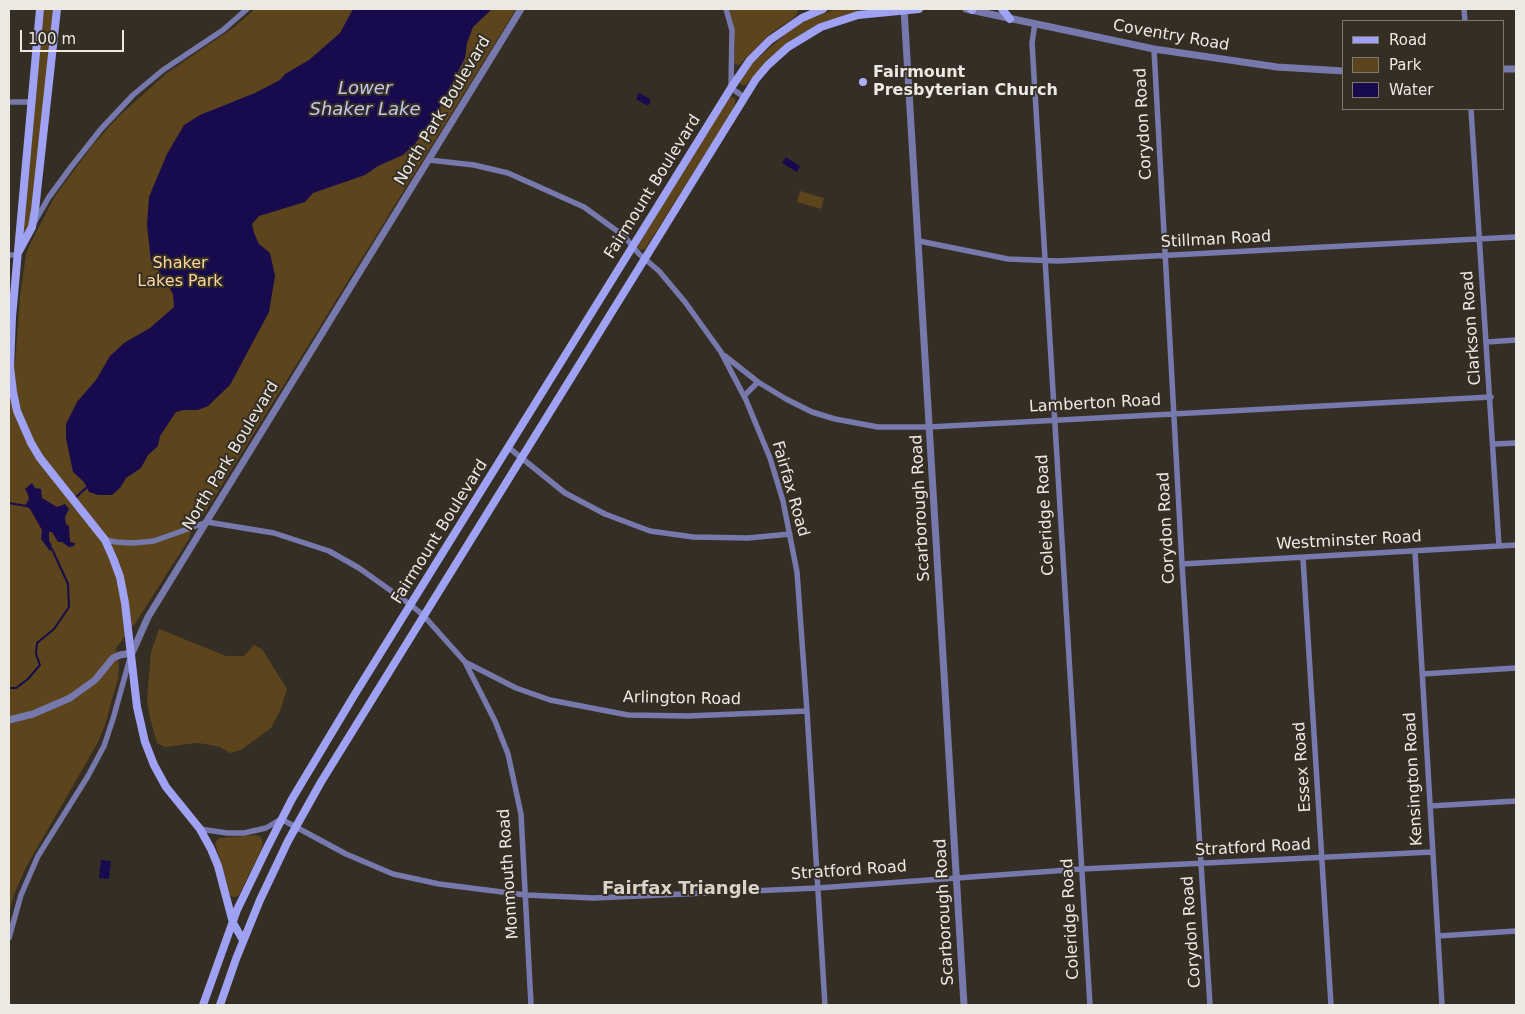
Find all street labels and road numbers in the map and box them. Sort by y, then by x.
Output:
street label: Coventry Road [1111,16,1231,56]
street label: North Park Boulevard [391,33,495,189]
street label: Corydon Road [1131,67,1157,181]
street label: Fairmount Boulevard [601,111,705,263]
street label: Stillman Road [1160,228,1272,252]
street label: Clarkson Road [1458,270,1486,386]
street label: North Park Boulevard [179,378,283,534]
street label: Lamberton Road [1028,391,1162,417]
street label: Scarborough Road [908,434,934,582]
street label: Fairfax Road [767,439,813,539]
street label: Coleridge Road [1033,454,1059,576]
street label: Fairmount Boulevard [388,456,492,608]
street label: Corydon Road [1154,471,1180,585]
street label: Westminster Road [1276,528,1422,554]
street label: Arlington Road [623,688,741,710]
street label: Kensington Road [1401,711,1427,847]
street label: Essex Road [1290,721,1316,813]
street label: Monmouth Road [495,808,523,940]
street label: Stratford Road [1194,835,1312,861]
street label: Scarborough Road [932,838,958,986]
street label: Stratford Road [790,857,908,885]
street label: Coleridge Road [1058,858,1084,980]
street label: Corydon Road [1179,875,1205,989]

